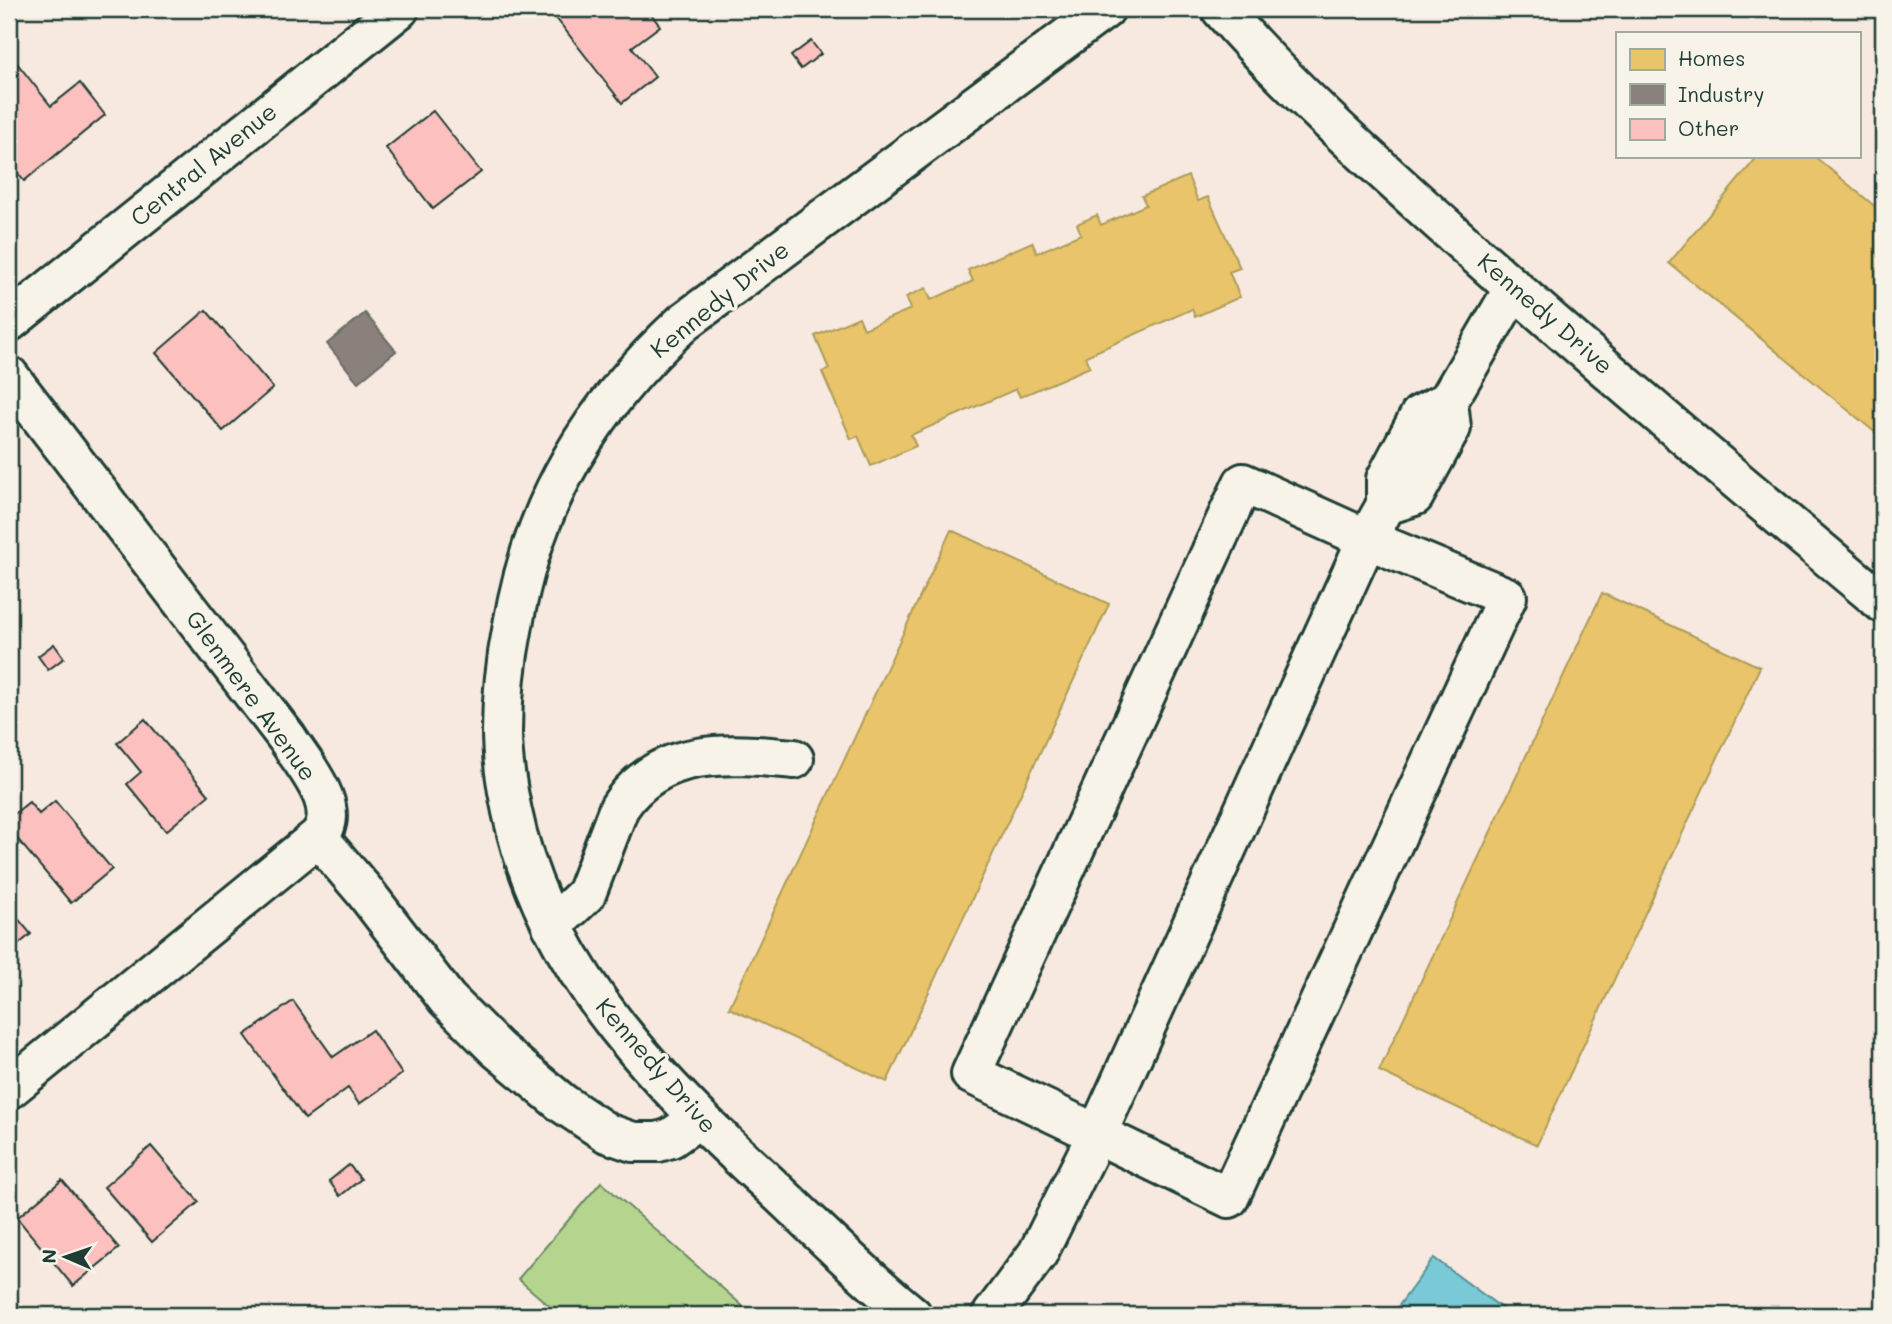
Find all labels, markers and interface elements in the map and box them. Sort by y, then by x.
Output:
legend [1616,32,1860,158]
text: Homes [1678,44,1745,71]
text: Industry [1678,80,1765,107]
street label: Central Avenue [124,95,283,232]
text: Other [1678,114,1739,141]
street label: Kennedy Drive [643,233,795,364]
street label: Kennedy Drive [1472,245,1620,380]
street label: Glenmere Avenue [180,604,325,787]
street label: Kennedy Drive [590,991,725,1139]
north arrow [32,1222,102,1292]
text: N [36,1249,61,1264]

